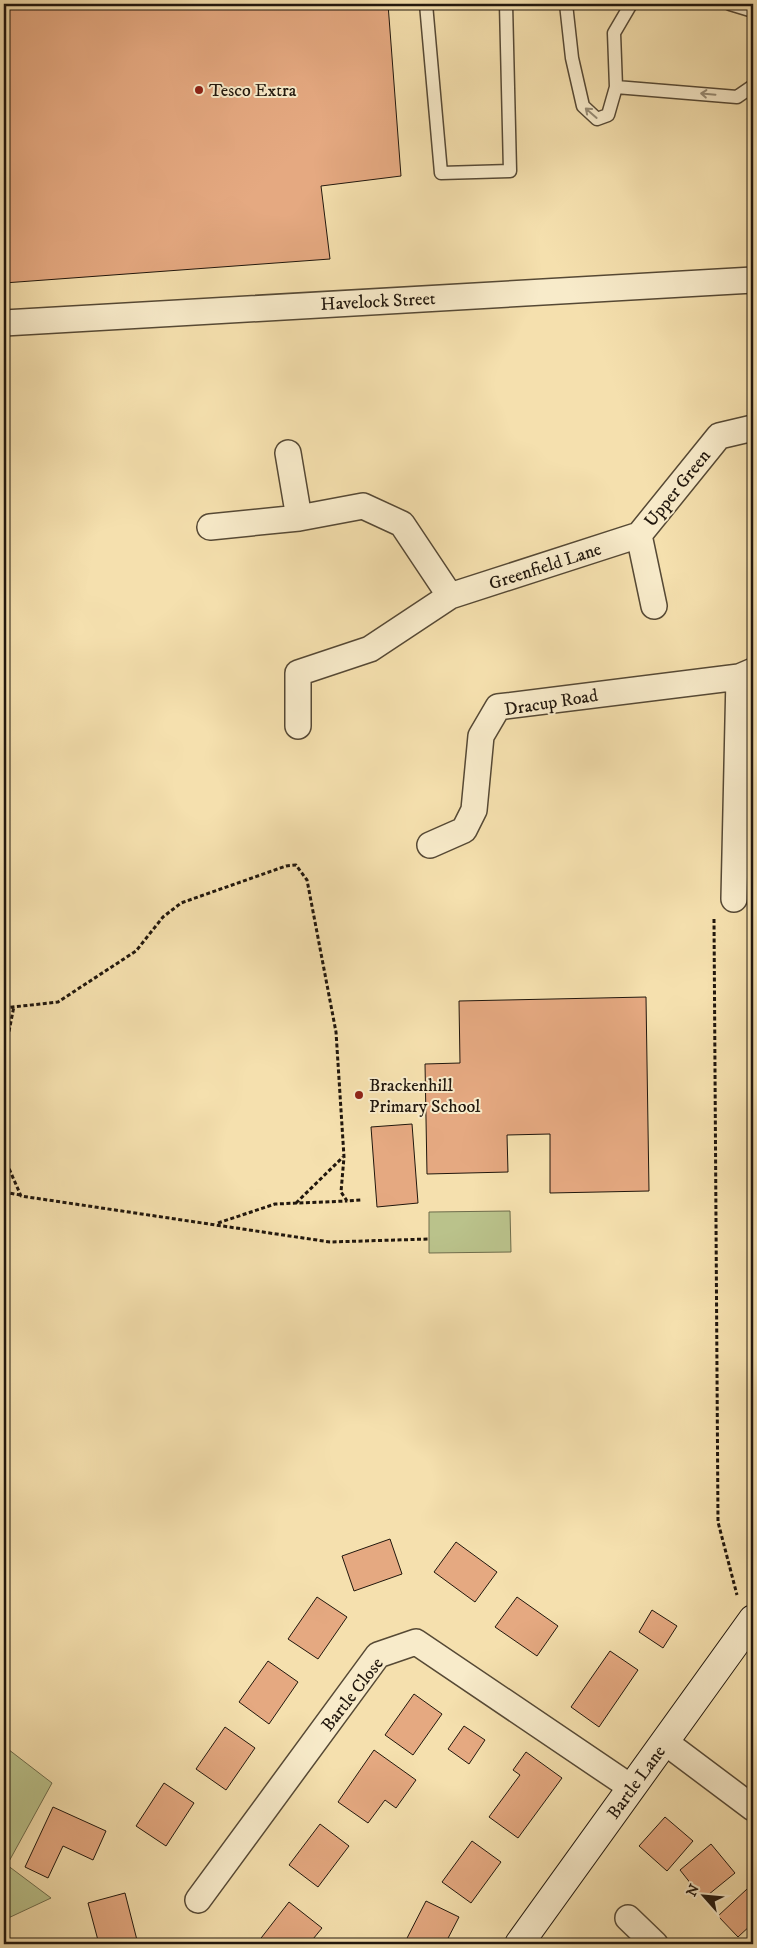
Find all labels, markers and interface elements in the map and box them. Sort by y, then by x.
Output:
place label: Tesco Extra [209,80,297,102]
marker: Tesco Extra [193,84,205,96]
one-way arrow [700,90,716,99]
one-way arrow [585,107,598,119]
street label: Havelock Street [320,288,436,316]
street label: Upper Green [640,445,716,532]
street label: Greenfield Lane [486,538,604,595]
street label: Dracup Road [503,685,599,721]
place label: Brackenhill Primary School [369,1075,481,1118]
marker: Brackenhill Primary School [353,1089,365,1101]
street label: Bartle Close [317,1653,388,1736]
street label: Bartle Lane [603,1742,671,1824]
north arrow [680,1870,730,1920]
text: N [683,1881,704,1900]

